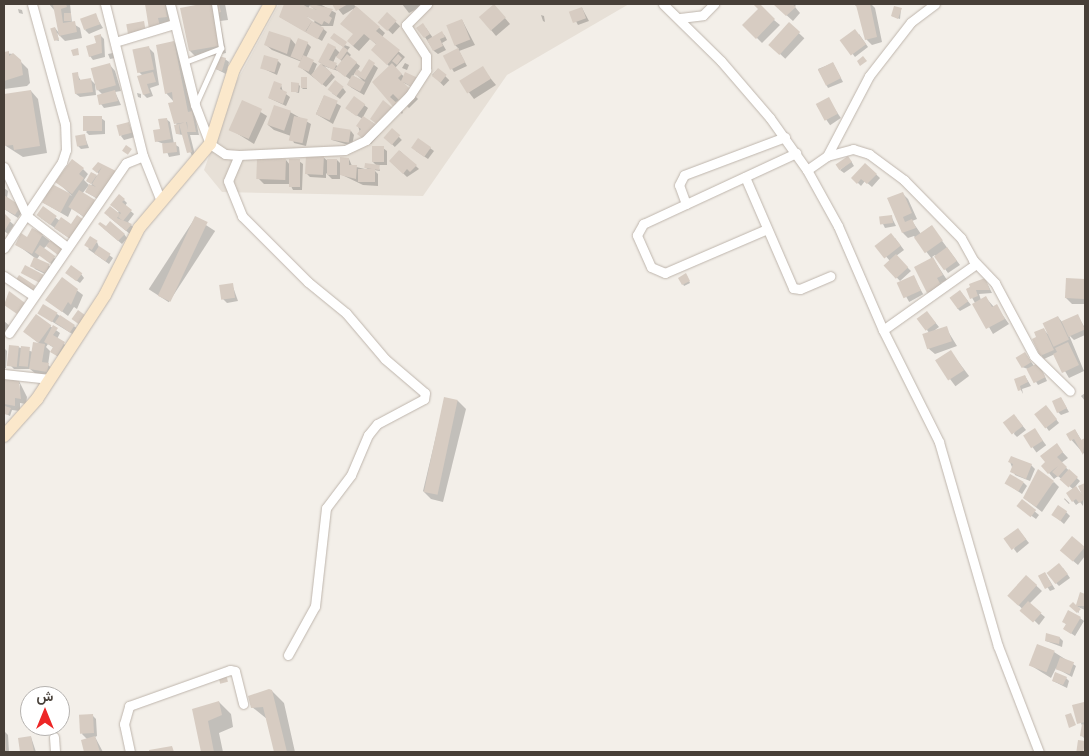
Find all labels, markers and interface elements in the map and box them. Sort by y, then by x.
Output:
north arrow [20,686,70,736]
text: ش [37,690,53,704]

